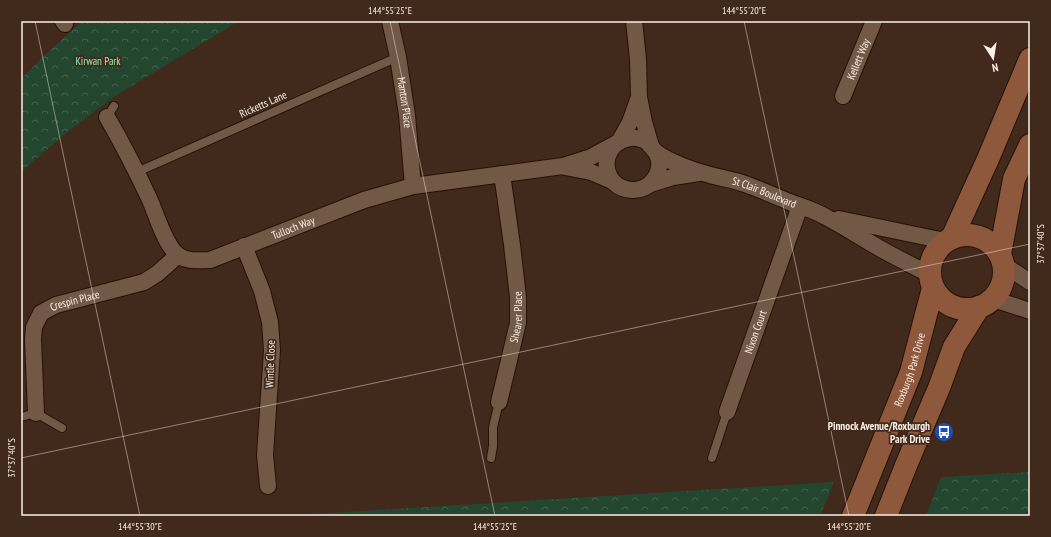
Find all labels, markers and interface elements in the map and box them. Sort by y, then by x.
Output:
text: 144°55'25"E [368,4,412,17]
text: 144°55'20"E [722,4,766,17]
street label: Kellett Way [844,36,873,82]
north arrow [973,38,1013,78]
park label: Kirwan Park [75,54,121,68]
text: N [991,60,999,75]
street label: Manton Place [394,76,415,129]
street label: Ricketts Lane [237,87,289,121]
street label: St Clair Boulevard [731,174,799,211]
street label: Tulloch Way [269,213,317,242]
text: 37°37'40"S [1034,224,1047,264]
street label: Crespin Place [47,287,101,314]
street label: Shearer Place [506,290,525,344]
street label: Nixon Court [741,308,770,356]
street label: Roxburgh Park Drive [891,331,928,409]
street label: Wintle Close [262,339,278,388]
place label: Pinnock Avenue/Roxburgh Park Drive [828,419,930,446]
bus stop icon: Pinnock Avenue/Roxburgh Park Drive [933,421,955,443]
text: 37°37'40"S [5,438,18,478]
text: 144°55'30"E [118,520,162,533]
text: 144°55'25"E [473,520,517,533]
text: 144°55'20"E [827,520,871,533]

